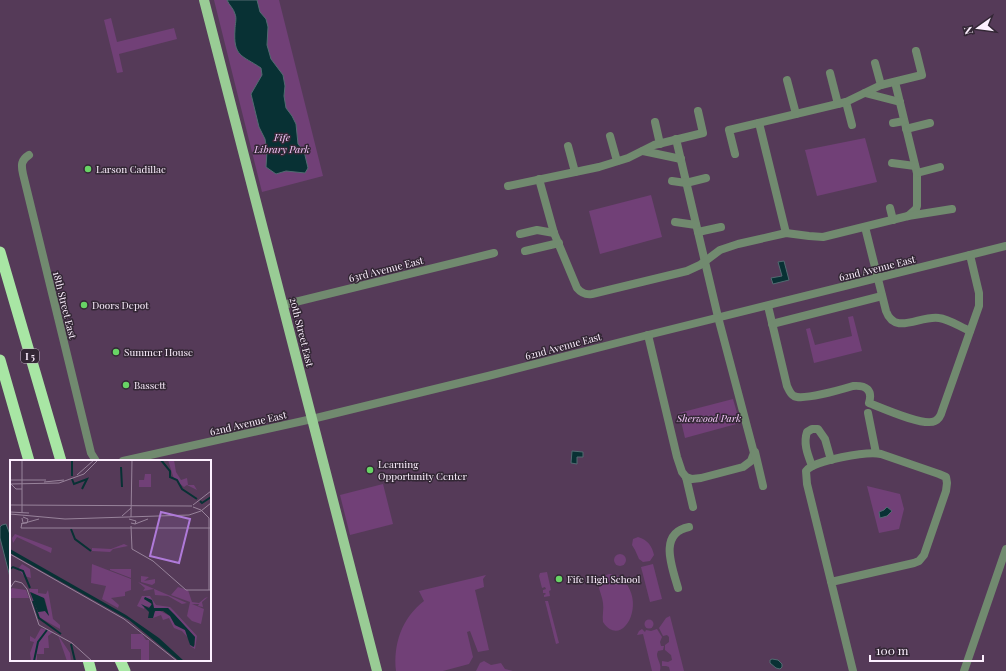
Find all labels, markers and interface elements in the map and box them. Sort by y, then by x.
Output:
north arrow [958,8,998,48]
text: N [960,25,976,36]
park label: Fife Library Park [253,130,310,156]
place label: Larson Cadillac [96,162,166,176]
marker: Larson Cadillac [83,164,93,174]
street label: 62nd Avenue East [837,252,917,284]
street label: 63rd Avenue East [347,253,425,285]
street label: 18th Street East [50,270,80,341]
street label: 20th Street East [287,296,317,369]
place label: Doors Depot [92,298,149,312]
marker: Doors Depot [79,300,89,310]
street label: 62nd Avenue East [523,329,603,363]
place label: Summer House [124,345,193,359]
marker: Summer House [111,347,121,357]
road number: I 5 [21,349,39,363]
place label: Bassett [134,378,166,392]
marker: Bassett [121,380,131,390]
street label: 62nd Avenue East [208,407,288,439]
park label: Sherwood Park [676,411,741,425]
place label: Learning Opportunity Center [378,457,468,483]
inset map [10,460,211,661]
marker: Learning Opportunity Center [365,465,375,475]
place label: Fife High School [567,572,640,586]
marker: Fife High School [554,574,564,584]
scale bar [870,637,983,663]
text: 100 m [876,642,909,658]

